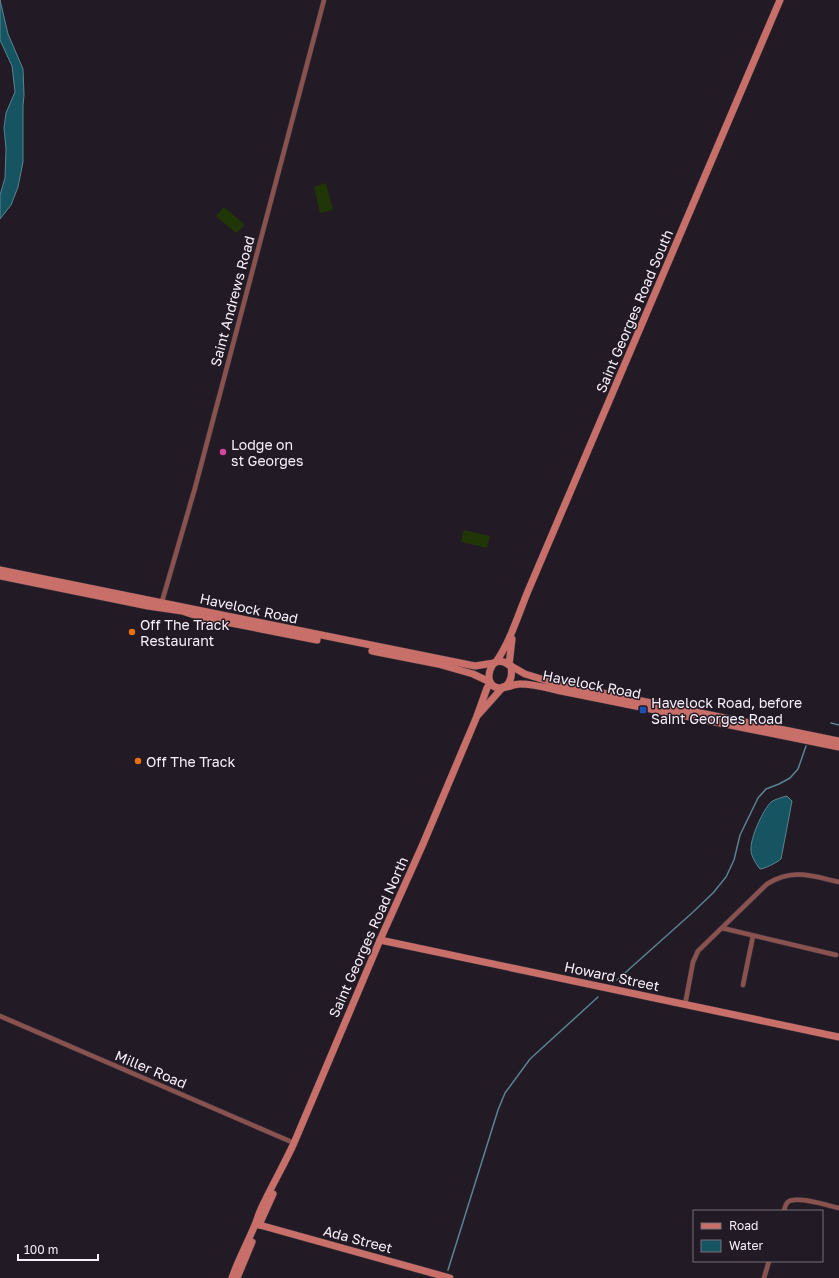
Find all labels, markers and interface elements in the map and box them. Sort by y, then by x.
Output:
street label: Saint Georges Road South [592,227,676,395]
street label: Saint Andrews Road [206,234,258,368]
place label: Lodge on st Georges [231,436,303,469]
marker: Lodge on st Georges [218,447,228,457]
street label: Havelock Road [198,589,300,627]
place label: Off The Track Restaurant [140,616,229,649]
marker: Off The Track Restaurant [127,627,137,637]
street label: Havelock Road [541,666,643,702]
place label: Havelock Road, before Saint Georges Road [651,694,802,727]
marker: Havelock Road, before Saint Georges Road [638,705,648,715]
place label: Off The Track [146,753,235,770]
marker: Off The Track [133,756,143,766]
street label: Saint Georges Road North [325,854,411,1020]
street label: Howard Street [563,958,661,994]
street label: Miller Road [113,1046,189,1092]
legend [693,1210,823,1262]
text: Road [729,1218,758,1233]
street label: Ada Street [322,1222,394,1256]
scale bar [18,1236,98,1262]
text: Water [729,1238,763,1253]
text: 100 m [24,1242,58,1257]

